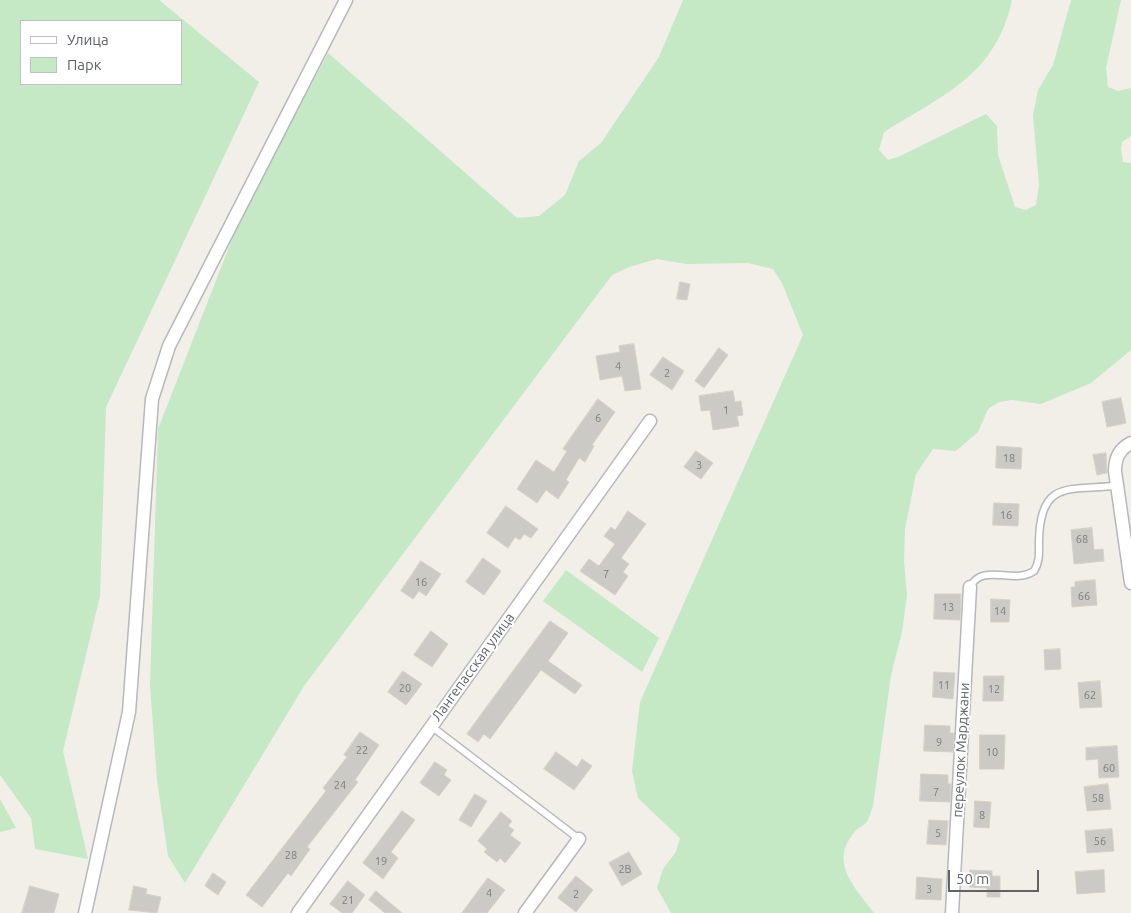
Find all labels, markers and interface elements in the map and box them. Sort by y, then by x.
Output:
legend [20,20,182,85]
text: Улица [67,31,109,48]
text: Парк [67,56,102,73]
house number: 4 [615,359,621,373]
house number: 2 [664,366,670,380]
house number: 1 [723,403,729,417]
house number: 6 [595,411,601,425]
house number: 18 [1003,451,1015,465]
house number: 3 [696,458,702,472]
house number: 16 [1000,508,1012,522]
house number: 68 [1076,532,1088,546]
house number: 7 [603,567,609,581]
house number: 16 [415,575,427,589]
house number: 66 [1078,589,1090,603]
house number: 13 [942,600,954,614]
house number: 14 [994,604,1006,618]
street label: Лангепасская улица [428,609,518,725]
house number: 11 [938,678,950,692]
house number: 20 [399,681,411,695]
street label: переулок Марджани [949,682,973,818]
house number: 12 [988,682,1000,696]
house number: 62 [1084,688,1096,702]
house number: 9 [936,735,942,749]
house number: 22 [356,743,368,757]
house number: 10 [986,745,998,759]
house number: 60 [1103,761,1115,775]
house number: 24 [334,778,346,792]
house number: 7 [933,785,939,799]
house number: 58 [1092,791,1104,805]
house number: 8 [979,808,985,822]
house number: 5 [935,826,941,840]
house number: 56 [1094,834,1106,848]
house number: 28 [285,848,297,862]
house number: 19 [375,854,387,868]
scale bar [951,860,1042,892]
house number: 2В [618,862,632,876]
text: 50 m [956,870,989,887]
house number: 3 [926,882,932,896]
house number: 4 [486,886,492,900]
house number: 2 [573,887,579,901]
house number: 21 [342,893,354,907]

